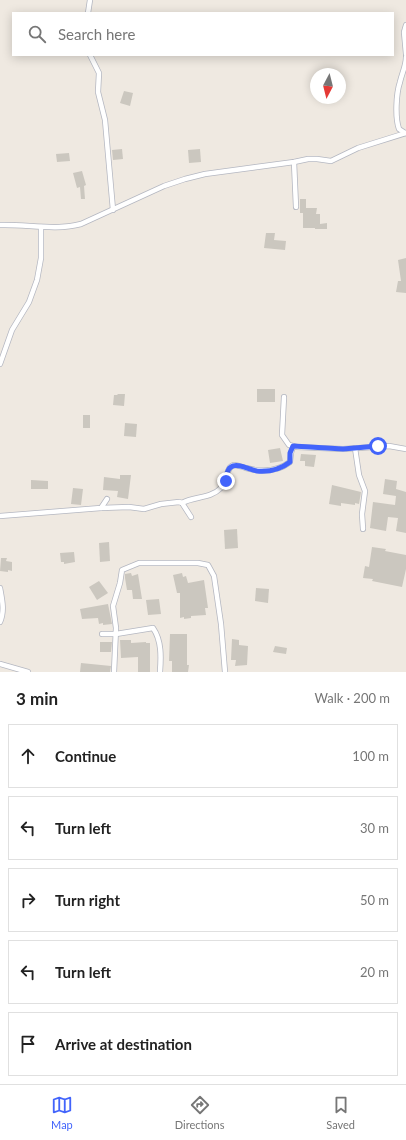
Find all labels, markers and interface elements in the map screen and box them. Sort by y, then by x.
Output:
search box [12,12,394,56]
icon: search [26,23,48,45]
text: Search here [58,25,135,43]
north arrow [310,68,346,104]
route start [369,437,387,455]
route end [217,472,235,490]
text: 3 min [16,688,58,709]
text: Walk · 200 m [314,690,390,706]
icon: ahead [17,745,39,767]
text: Continue [55,747,116,765]
text: 100 m [352,748,389,764]
icon: left [17,817,39,839]
text: Turn left [55,819,111,837]
text: 30 m [360,820,389,836]
icon: right [17,889,39,911]
text: Turn right [55,891,120,909]
text: 50 m [360,892,389,908]
icon: left [17,961,39,983]
text: Turn left [55,963,111,981]
text: 20 m [360,964,389,980]
icon: arrive [17,1033,39,1055]
text: Arrive at destination [55,1035,192,1053]
tab: Map [51,1094,73,1131]
tab: Directions [175,1094,224,1131]
tab: Saved [326,1094,355,1131]

